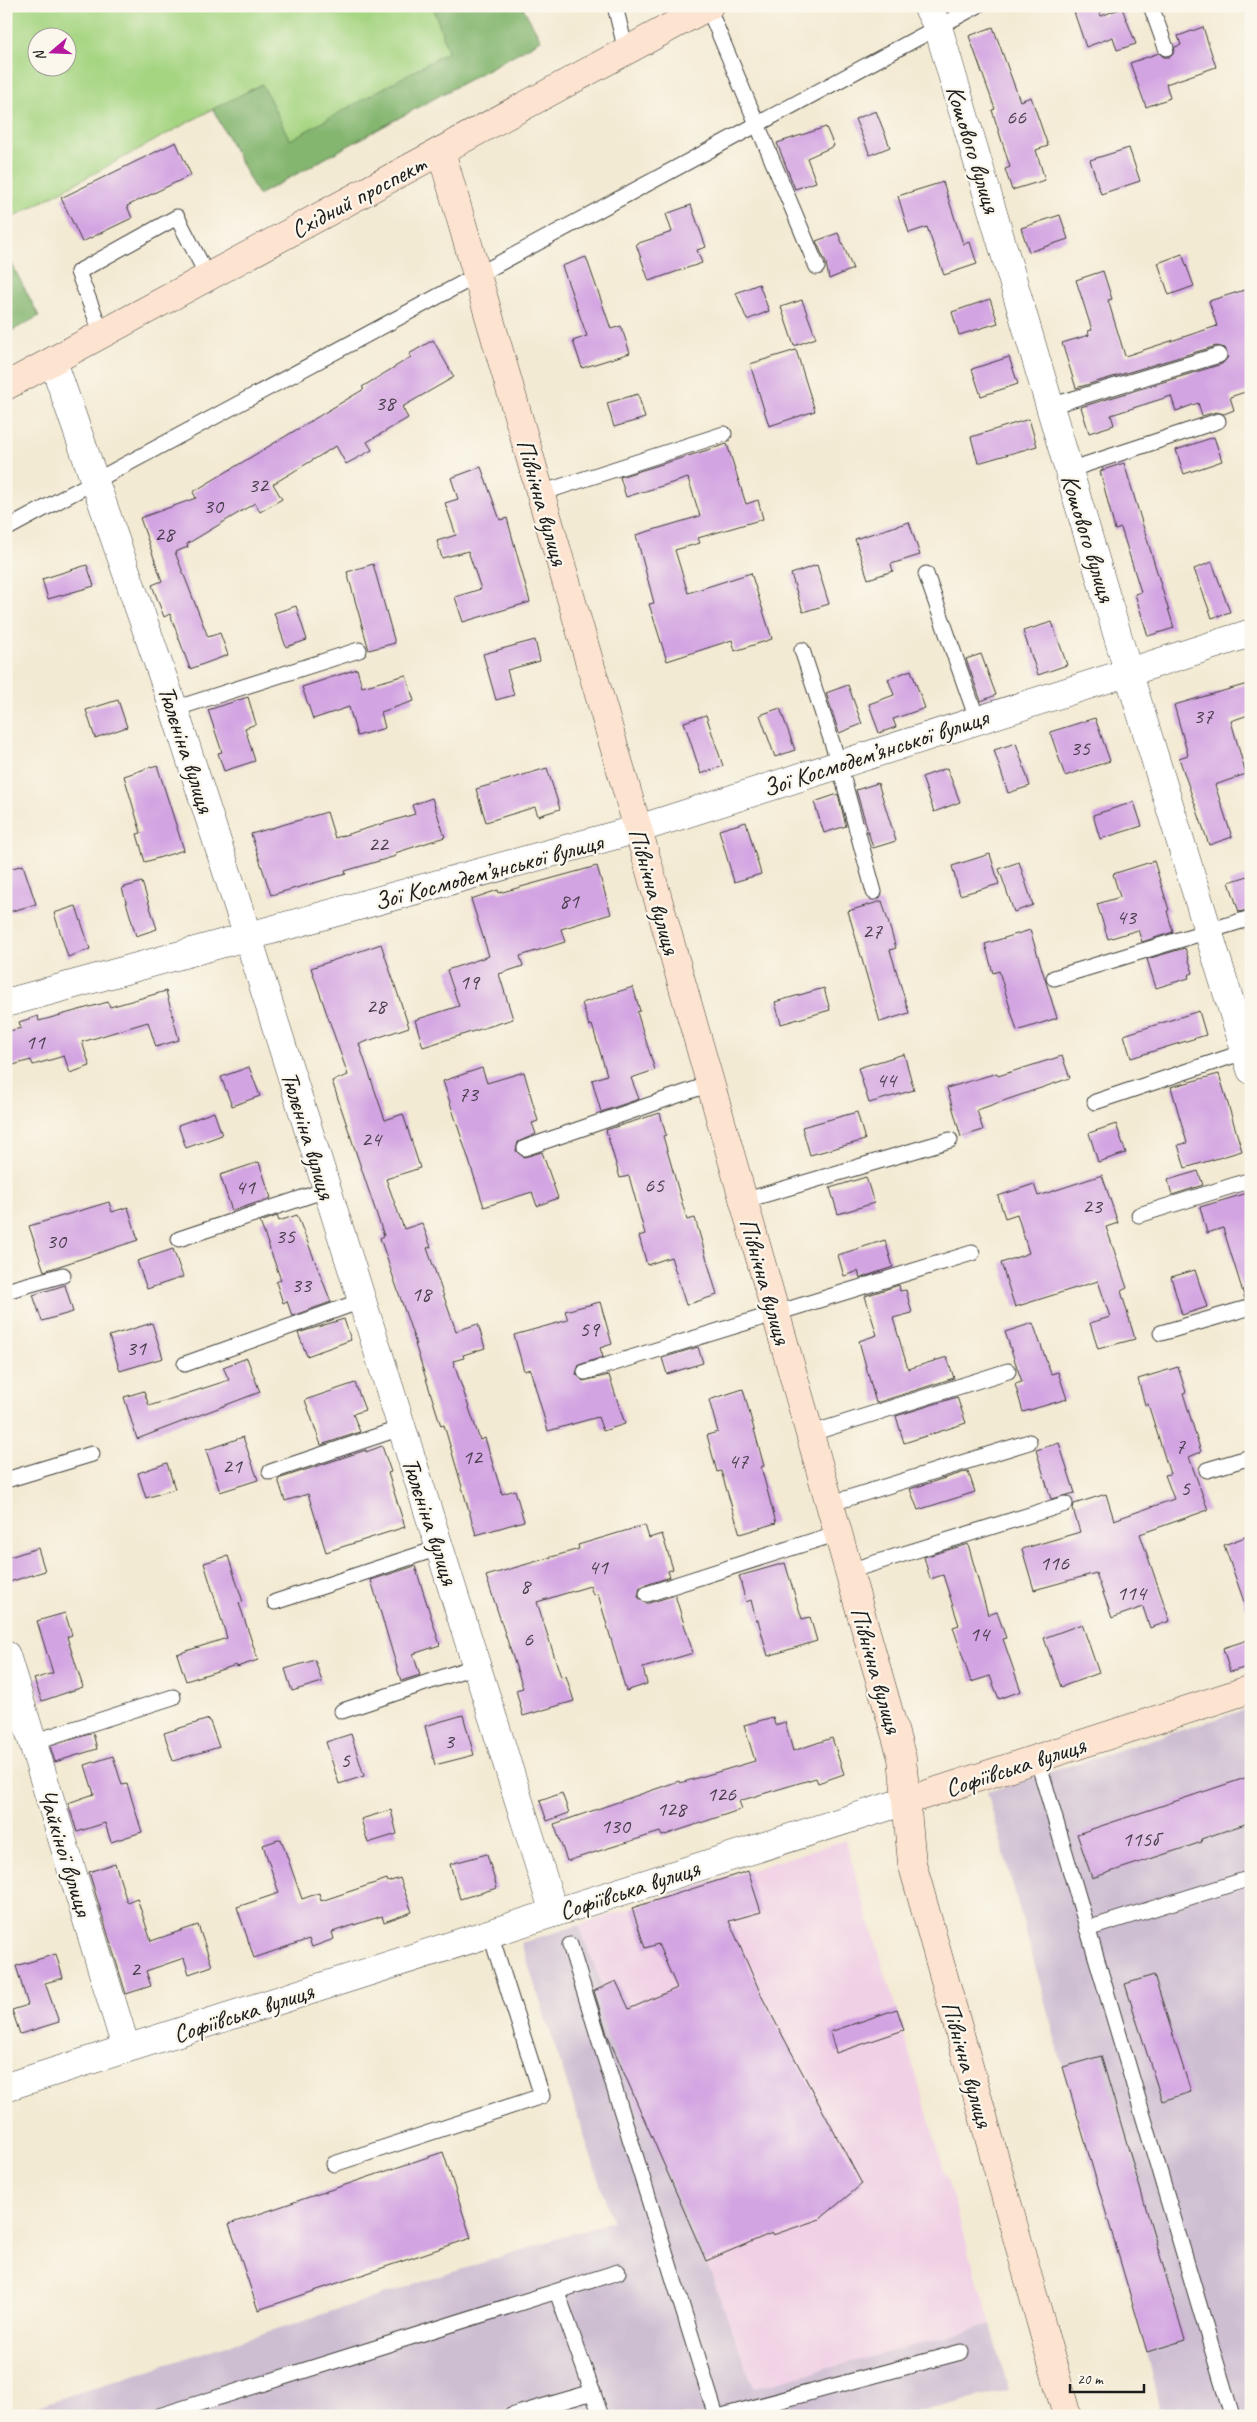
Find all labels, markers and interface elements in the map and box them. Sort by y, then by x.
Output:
north arrow [28,28,78,78]
text: N [30,47,50,63]
street label: Кошового вулиця [938,81,1008,218]
house number: 66 [1006,103,1027,131]
street label: Східний проспект [285,147,433,246]
house number: 38 [375,389,397,417]
street label: Північна вулиця [509,435,576,570]
street label: Кошового вулиця [1053,470,1123,607]
house number: 32 [248,471,270,499]
house number: 30 [203,492,225,520]
house number: 28 [154,520,176,548]
street label: Тюлєніна вулиця [150,681,222,818]
street label: Зої Космодем’янської вулиця [758,701,994,805]
house number: 37 [1193,702,1214,730]
house number: 35 [1070,734,1091,762]
street label: Північна вулиця [621,824,688,959]
street label: Зої Космодем’янської вулиця [370,825,608,918]
house number: 22 [368,830,390,858]
house number: 81 [559,887,580,915]
house number: 43 [1116,903,1138,931]
house number: 27 [862,917,883,945]
house number: 19 [459,968,481,996]
house number: 28 [366,992,388,1020]
house number: 11 [25,1028,46,1056]
house number: 44 [876,1066,898,1094]
street label: Тюлєніна вулиця [273,1067,343,1204]
house number: 73 [458,1080,480,1108]
house number: 24 [361,1125,383,1153]
house number: 65 [644,1171,665,1199]
house number: 41 [235,1173,256,1201]
house number: 23 [1082,1192,1104,1220]
street label: Північна вулиця [732,1214,799,1349]
house number: 35 [275,1222,296,1250]
house number: 30 [46,1227,68,1255]
house number: 33 [291,1271,313,1299]
house number: 18 [411,1280,433,1308]
house number: 59 [579,1315,601,1343]
house number: 31 [126,1334,147,1362]
house number: 7 [1175,1432,1186,1460]
house number: 12 [462,1443,484,1471]
house number: 47 [728,1447,749,1475]
house number: 21 [222,1452,243,1480]
street label: Тюлєніна вулиця [394,1453,466,1590]
house number: 5 [1180,1474,1191,1502]
house number: 116 [1039,1549,1070,1577]
house number: 41 [588,1553,609,1581]
house number: 8 [520,1572,532,1600]
house number: 114 [1116,1579,1148,1607]
street label: Північна вулиця [843,1603,910,1738]
house number: 14 [969,1620,991,1648]
house number: 6 [523,1625,534,1653]
house number: 3 [444,1727,456,1755]
street label: Софіївська вулиця [941,1729,1090,1805]
house number: 5 [340,1746,351,1774]
house number: 126 [706,1780,737,1808]
street label: Чайкіної вулиця [31,1785,100,1922]
house number: 128 [656,1795,688,1823]
house number: 130 [600,1812,632,1840]
house number: 115б [1122,1825,1164,1853]
street label: Софіївська вулиця [555,1852,704,1928]
house number: 2 [130,1955,142,1983]
street label: Софіївська вулиця [169,1975,318,2051]
street label: Північна вулиця [934,1997,1001,2132]
scale bar [1070,2362,1143,2394]
text: 20 m [1077,2370,1104,2389]

